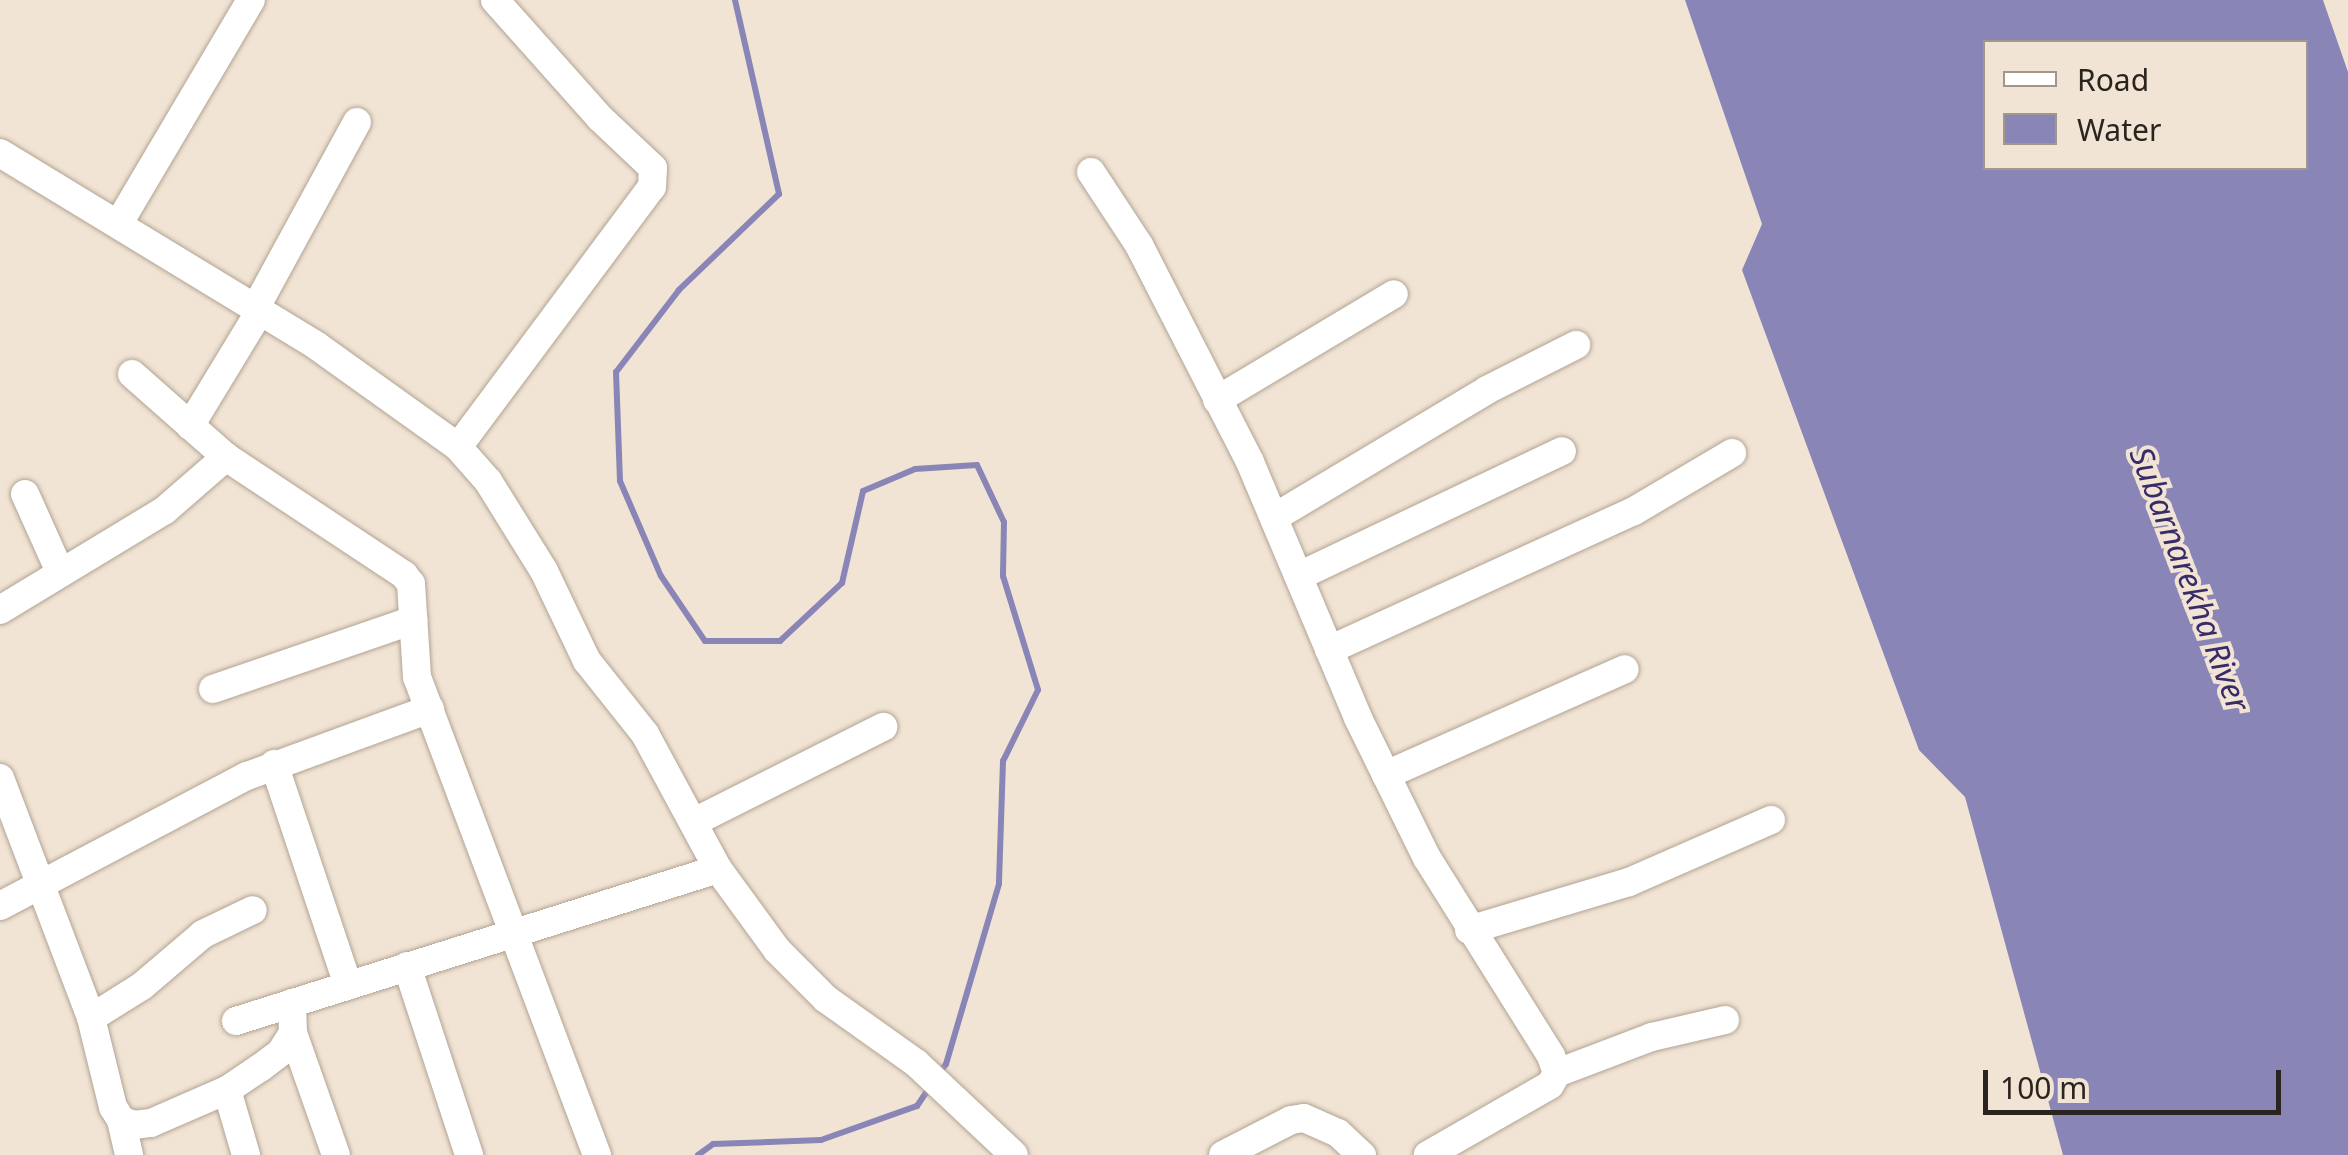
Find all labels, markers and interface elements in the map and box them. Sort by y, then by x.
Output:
legend [1983,40,2308,170]
text: Road [2077,59,2149,100]
text: Water [2077,109,2161,150]
water label: Subarnarekha River [2122,441,2258,717]
scale bar [1988,1050,2286,1112]
text: 100 m [2000,1067,2087,1108]

